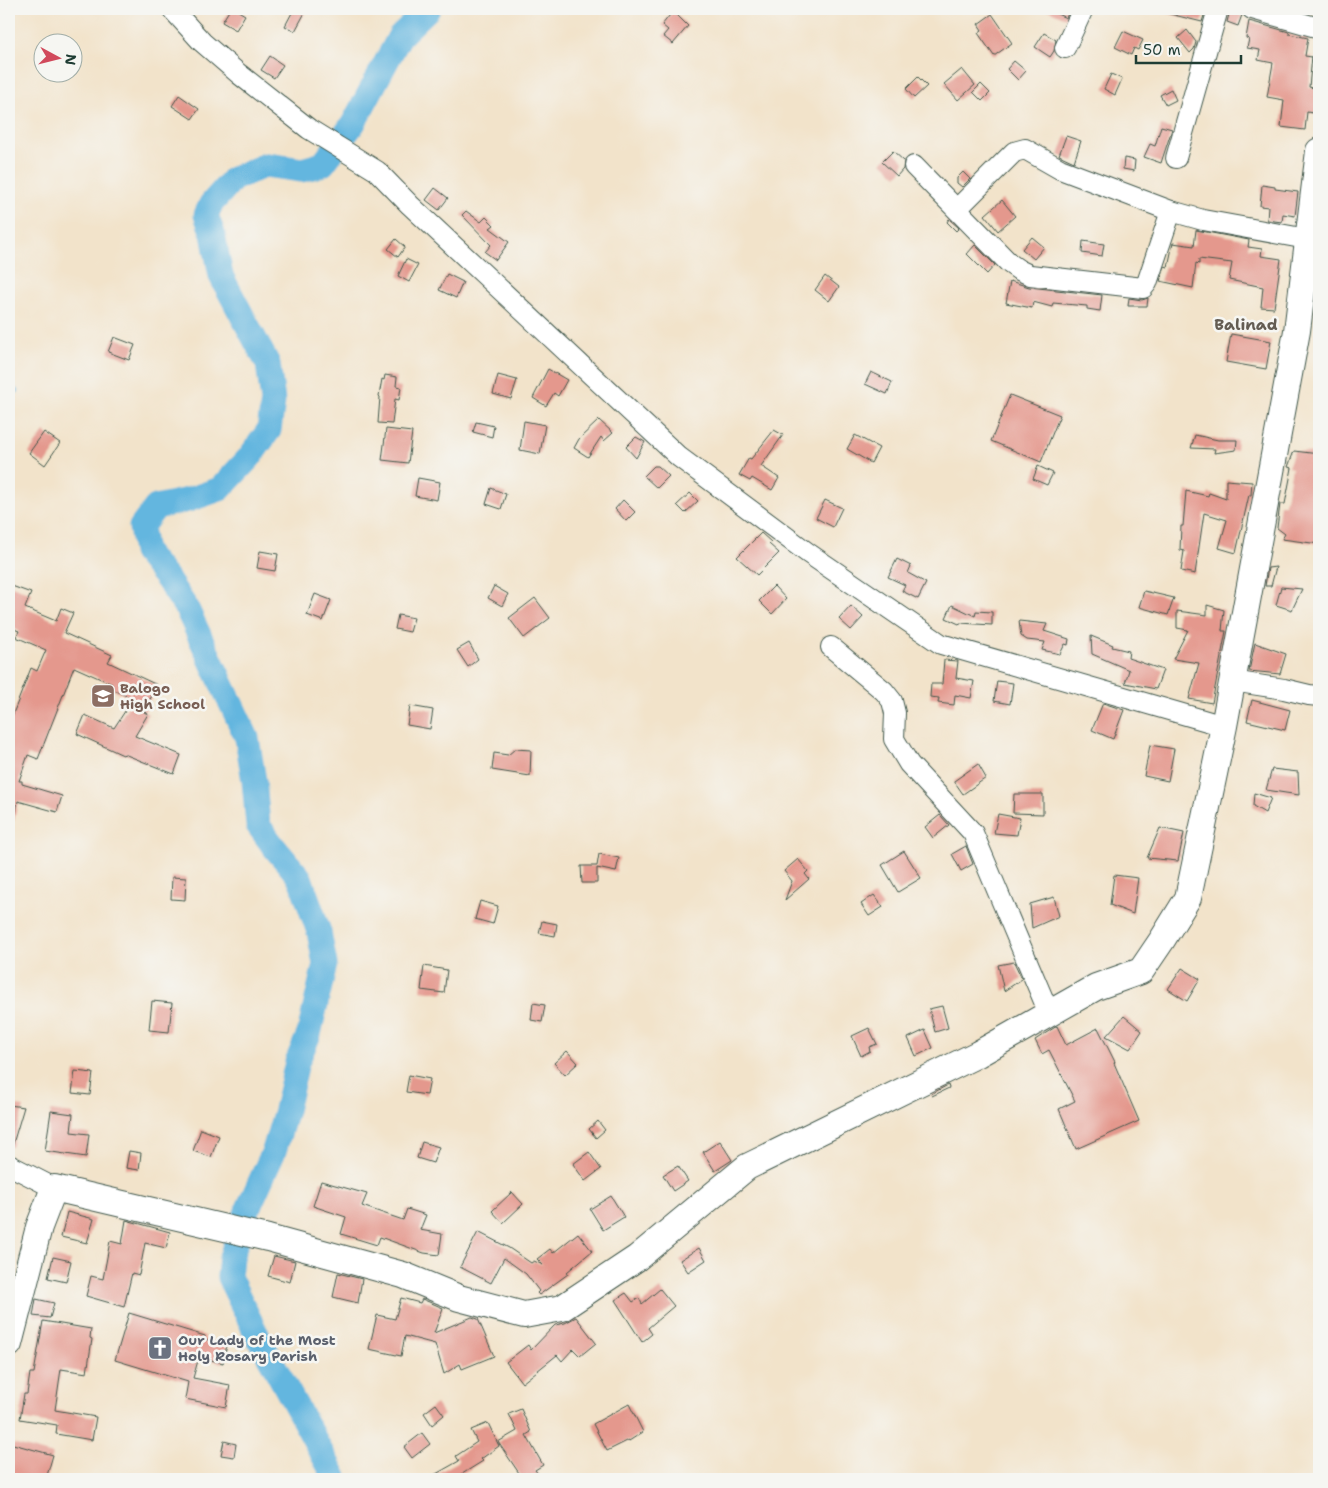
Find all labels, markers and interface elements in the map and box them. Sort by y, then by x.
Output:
north arrow [32,32,82,82]
scale bar [1136,32,1240,64]
text: 50 m [1143,40,1181,60]
text: N [61,53,81,66]
district label: Balinad [1214,314,1278,335]
place label: Balogo High School [120,679,205,713]
school or university icon: Balogo High School [90,683,116,709]
place label: Our Lady of the Most Holy Rosary Parish [178,1331,336,1365]
church icon: Our Lady of the Most Holy Rosary Parish [147,1335,173,1361]

